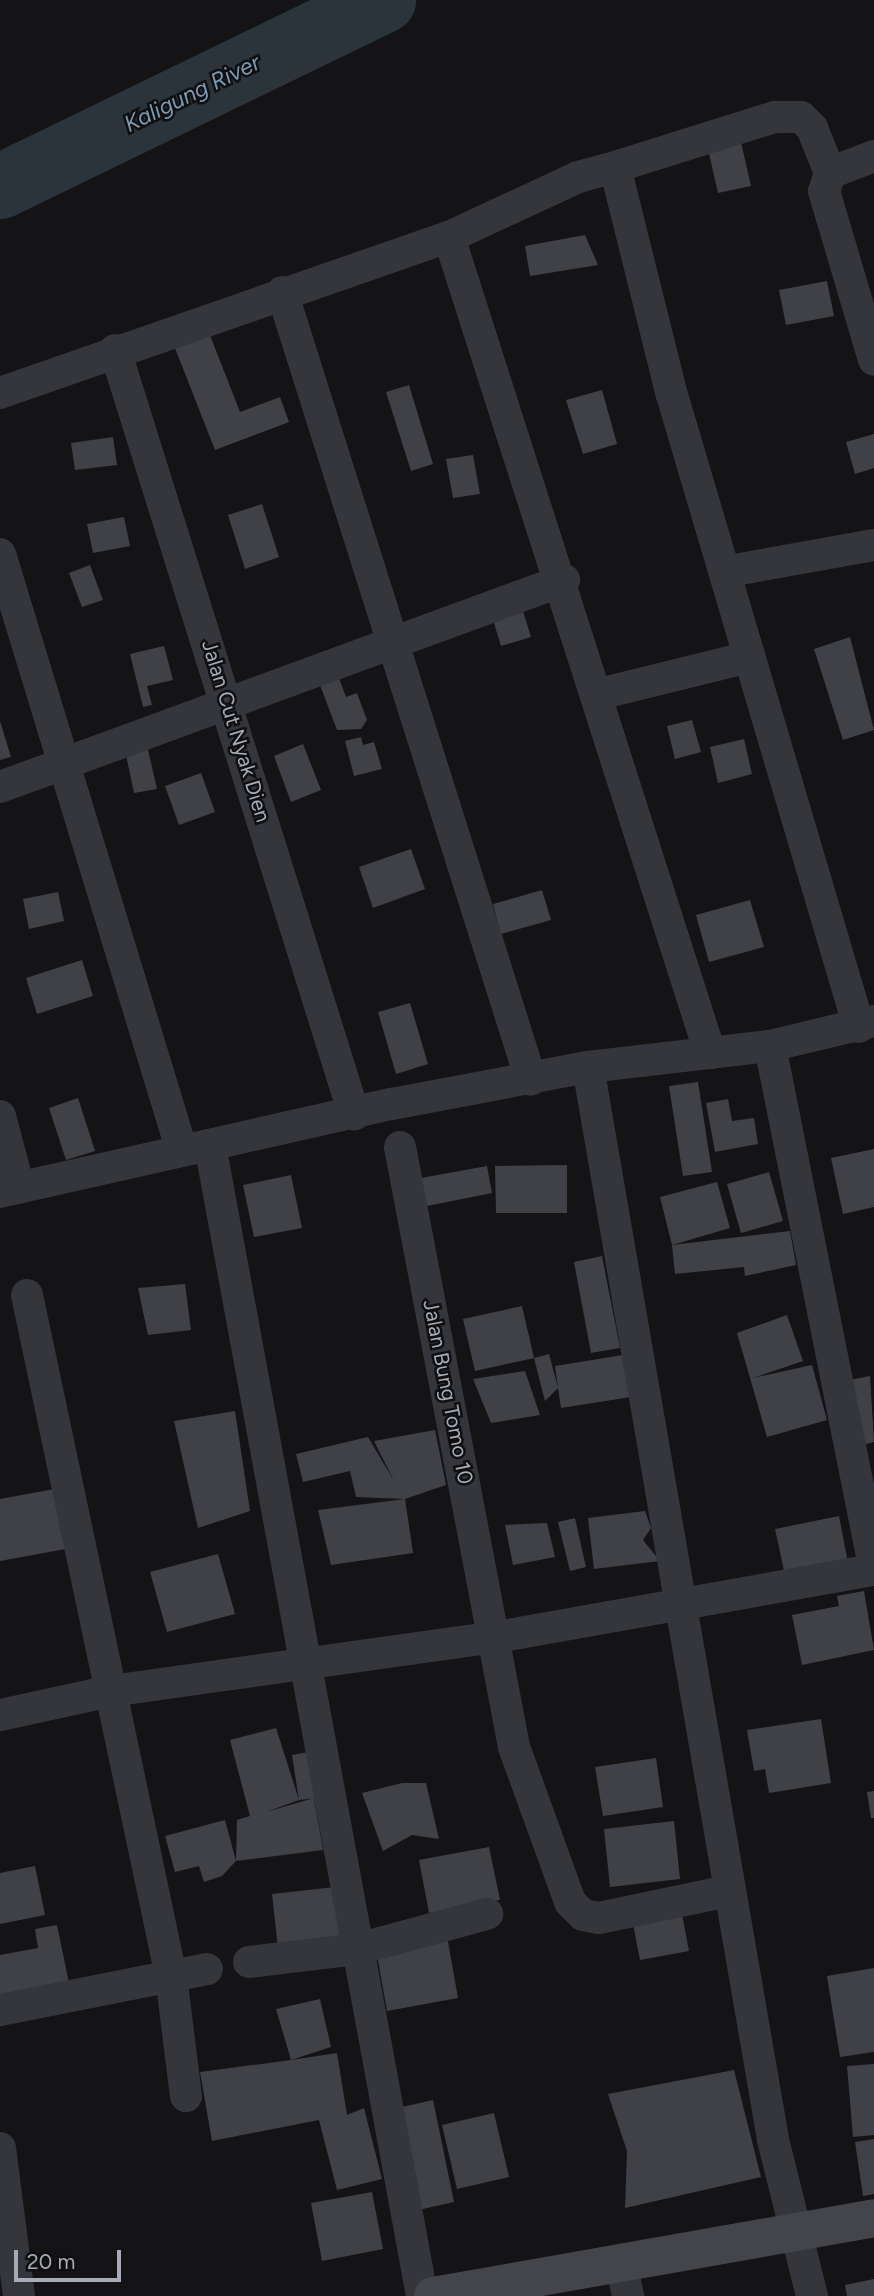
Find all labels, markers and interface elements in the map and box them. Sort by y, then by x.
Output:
water label: Kaligung River [119,48,265,138]
street label: Jalan Cut Nyak Dien [196,637,276,825]
street label: Jalan Bung Tomo 10 [418,1298,478,1486]
scale bar [18,2236,124,2280]
text: 20 m [27,2249,75,2274]

